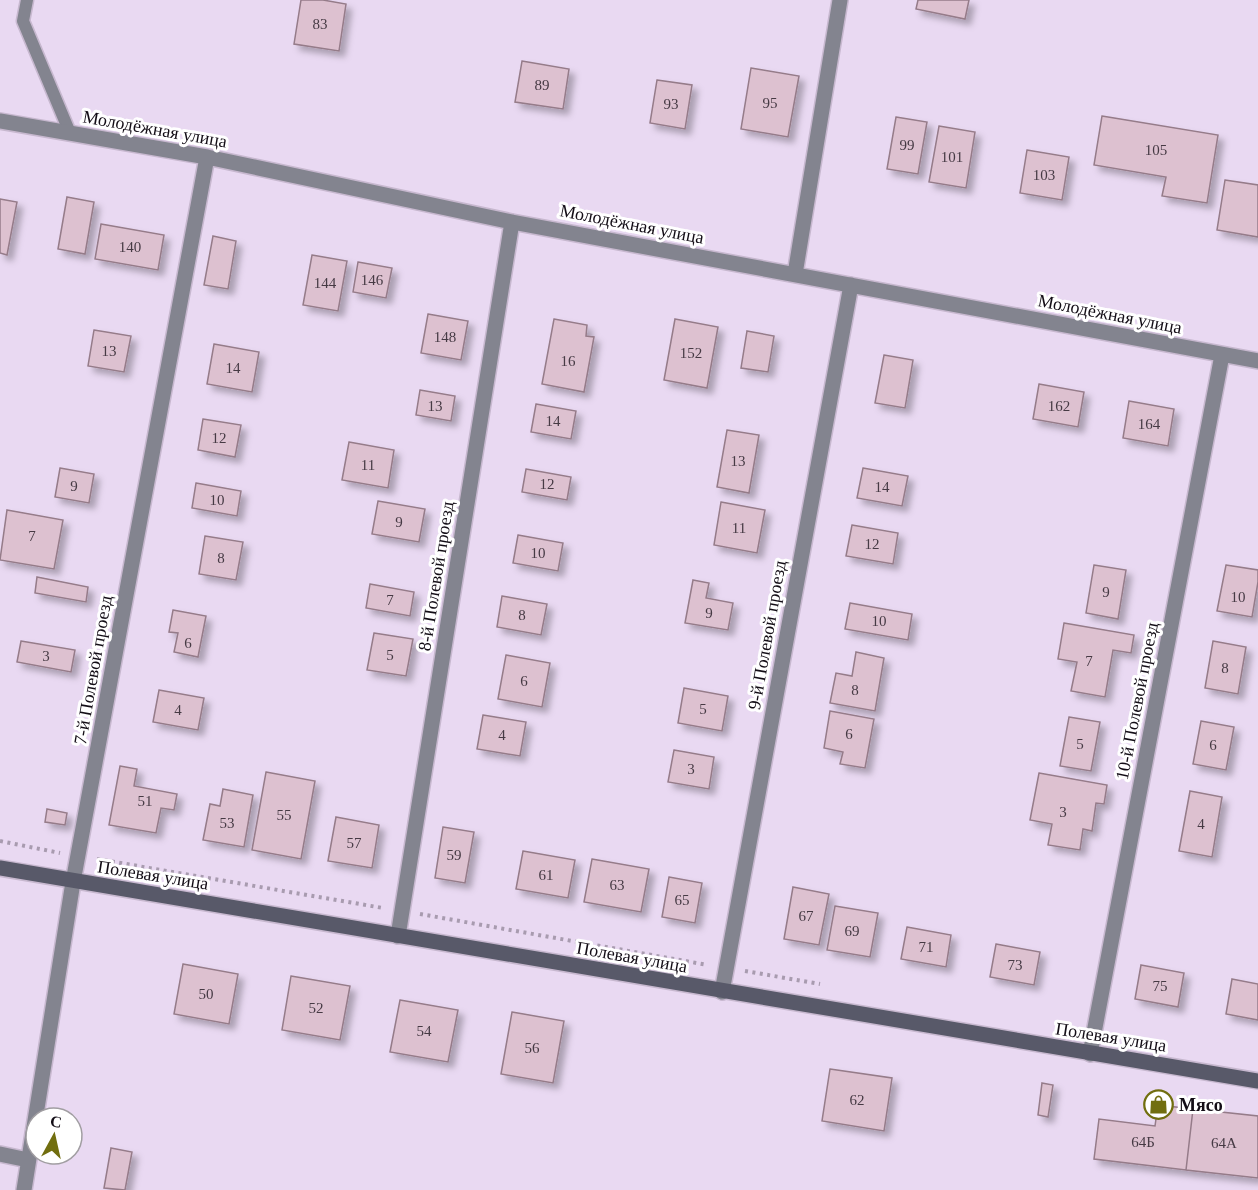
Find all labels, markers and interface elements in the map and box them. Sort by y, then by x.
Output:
house number: 83 [313,16,328,32]
house number: 89 [535,77,550,93]
house number: 95 [763,95,778,111]
house number: 93 [664,96,679,112]
street label: Молодёжная улица [81,106,229,152]
house number: 99 [900,137,915,153]
house number: 105 [1145,142,1167,158]
house number: 101 [941,149,963,165]
house number: 103 [1033,167,1055,183]
street label: Молодёжная улица [558,200,706,248]
house number: 140 [119,239,141,255]
house number: 146 [361,272,384,288]
house number: 144 [314,275,337,291]
street label: Молодёжная улица [1036,290,1184,338]
house number: 148 [434,329,456,345]
house number: 13 [102,343,117,359]
house number: 152 [680,345,702,361]
house number: 16 [561,353,576,369]
house number: 14 [226,360,241,376]
house number: 13 [428,398,443,414]
house number: 162 [1048,398,1070,414]
house number: 14 [546,413,561,429]
house number: 164 [1138,416,1161,432]
house number: 12 [212,430,227,446]
house number: 13 [731,453,746,469]
house number: 11 [361,457,375,473]
house number: 12 [540,476,555,492]
house number: 9 [70,478,78,494]
house number: 14 [875,479,890,495]
house number: 10 [210,492,225,508]
street label: 8-й Полевой проезд [414,500,458,652]
house number: 9 [395,514,403,530]
house number: 11 [732,520,746,536]
house number: 7 [28,528,36,544]
house number: 12 [865,536,880,552]
house number: 10 [531,545,546,561]
house number: 8 [217,550,225,566]
street label: 9-й Полевой проезд [744,559,790,711]
house number: 9 [1102,584,1110,600]
house number: 10 [1231,589,1246,605]
house number: 7 [386,592,394,608]
street label: 7-й Полевой проезд [70,594,116,746]
house number: 9 [705,605,713,621]
house number: 8 [518,607,526,623]
house number: 10 [872,613,887,629]
street label: 10-й Полевой проезд [1112,620,1162,782]
house number: 6 [184,635,192,651]
house number: 5 [386,647,394,663]
house number: 3 [42,648,50,664]
house number: 7 [1085,653,1093,669]
house number: 8 [1221,660,1229,676]
house number: 6 [520,673,528,689]
house number: 8 [851,682,859,698]
house number: 5 [699,701,707,717]
house number: 4 [174,702,182,718]
house number: 6 [845,726,853,742]
house number: 4 [498,727,506,743]
house number: 5 [1076,736,1084,752]
house number: 6 [1209,737,1217,753]
house number: 3 [687,761,695,777]
house number: 51 [138,793,153,809]
house number: 3 [1059,804,1067,820]
house number: 55 [277,807,292,823]
house number: 53 [220,815,235,831]
house number: 4 [1197,816,1205,832]
house number: 57 [347,835,362,851]
house number: 59 [447,847,462,863]
street label: Полевая улица [96,856,210,894]
house number: 61 [539,867,554,883]
house number: 63 [610,877,625,893]
house number: 65 [675,892,690,908]
house number: 67 [799,908,814,924]
house number: 69 [845,923,860,939]
street label: Полевая улица [575,937,689,977]
house number: 71 [919,939,934,955]
house number: 73 [1008,957,1023,973]
house number: 75 [1153,978,1168,994]
house number: 50 [199,986,214,1002]
house number: 52 [309,1000,324,1016]
street label: Полевая улица [1054,1018,1168,1056]
house number: 54 [417,1023,432,1039]
house number: 56 [525,1040,540,1056]
shop icon: Мясо [1142,1089,1174,1121]
house number: 62 [850,1092,865,1108]
place label: Мясо [1179,1095,1223,1115]
north arrow [24,1106,84,1166]
text: С [49,1112,63,1131]
house number: 64Б [1131,1134,1155,1150]
house number: 64А [1211,1135,1237,1151]

